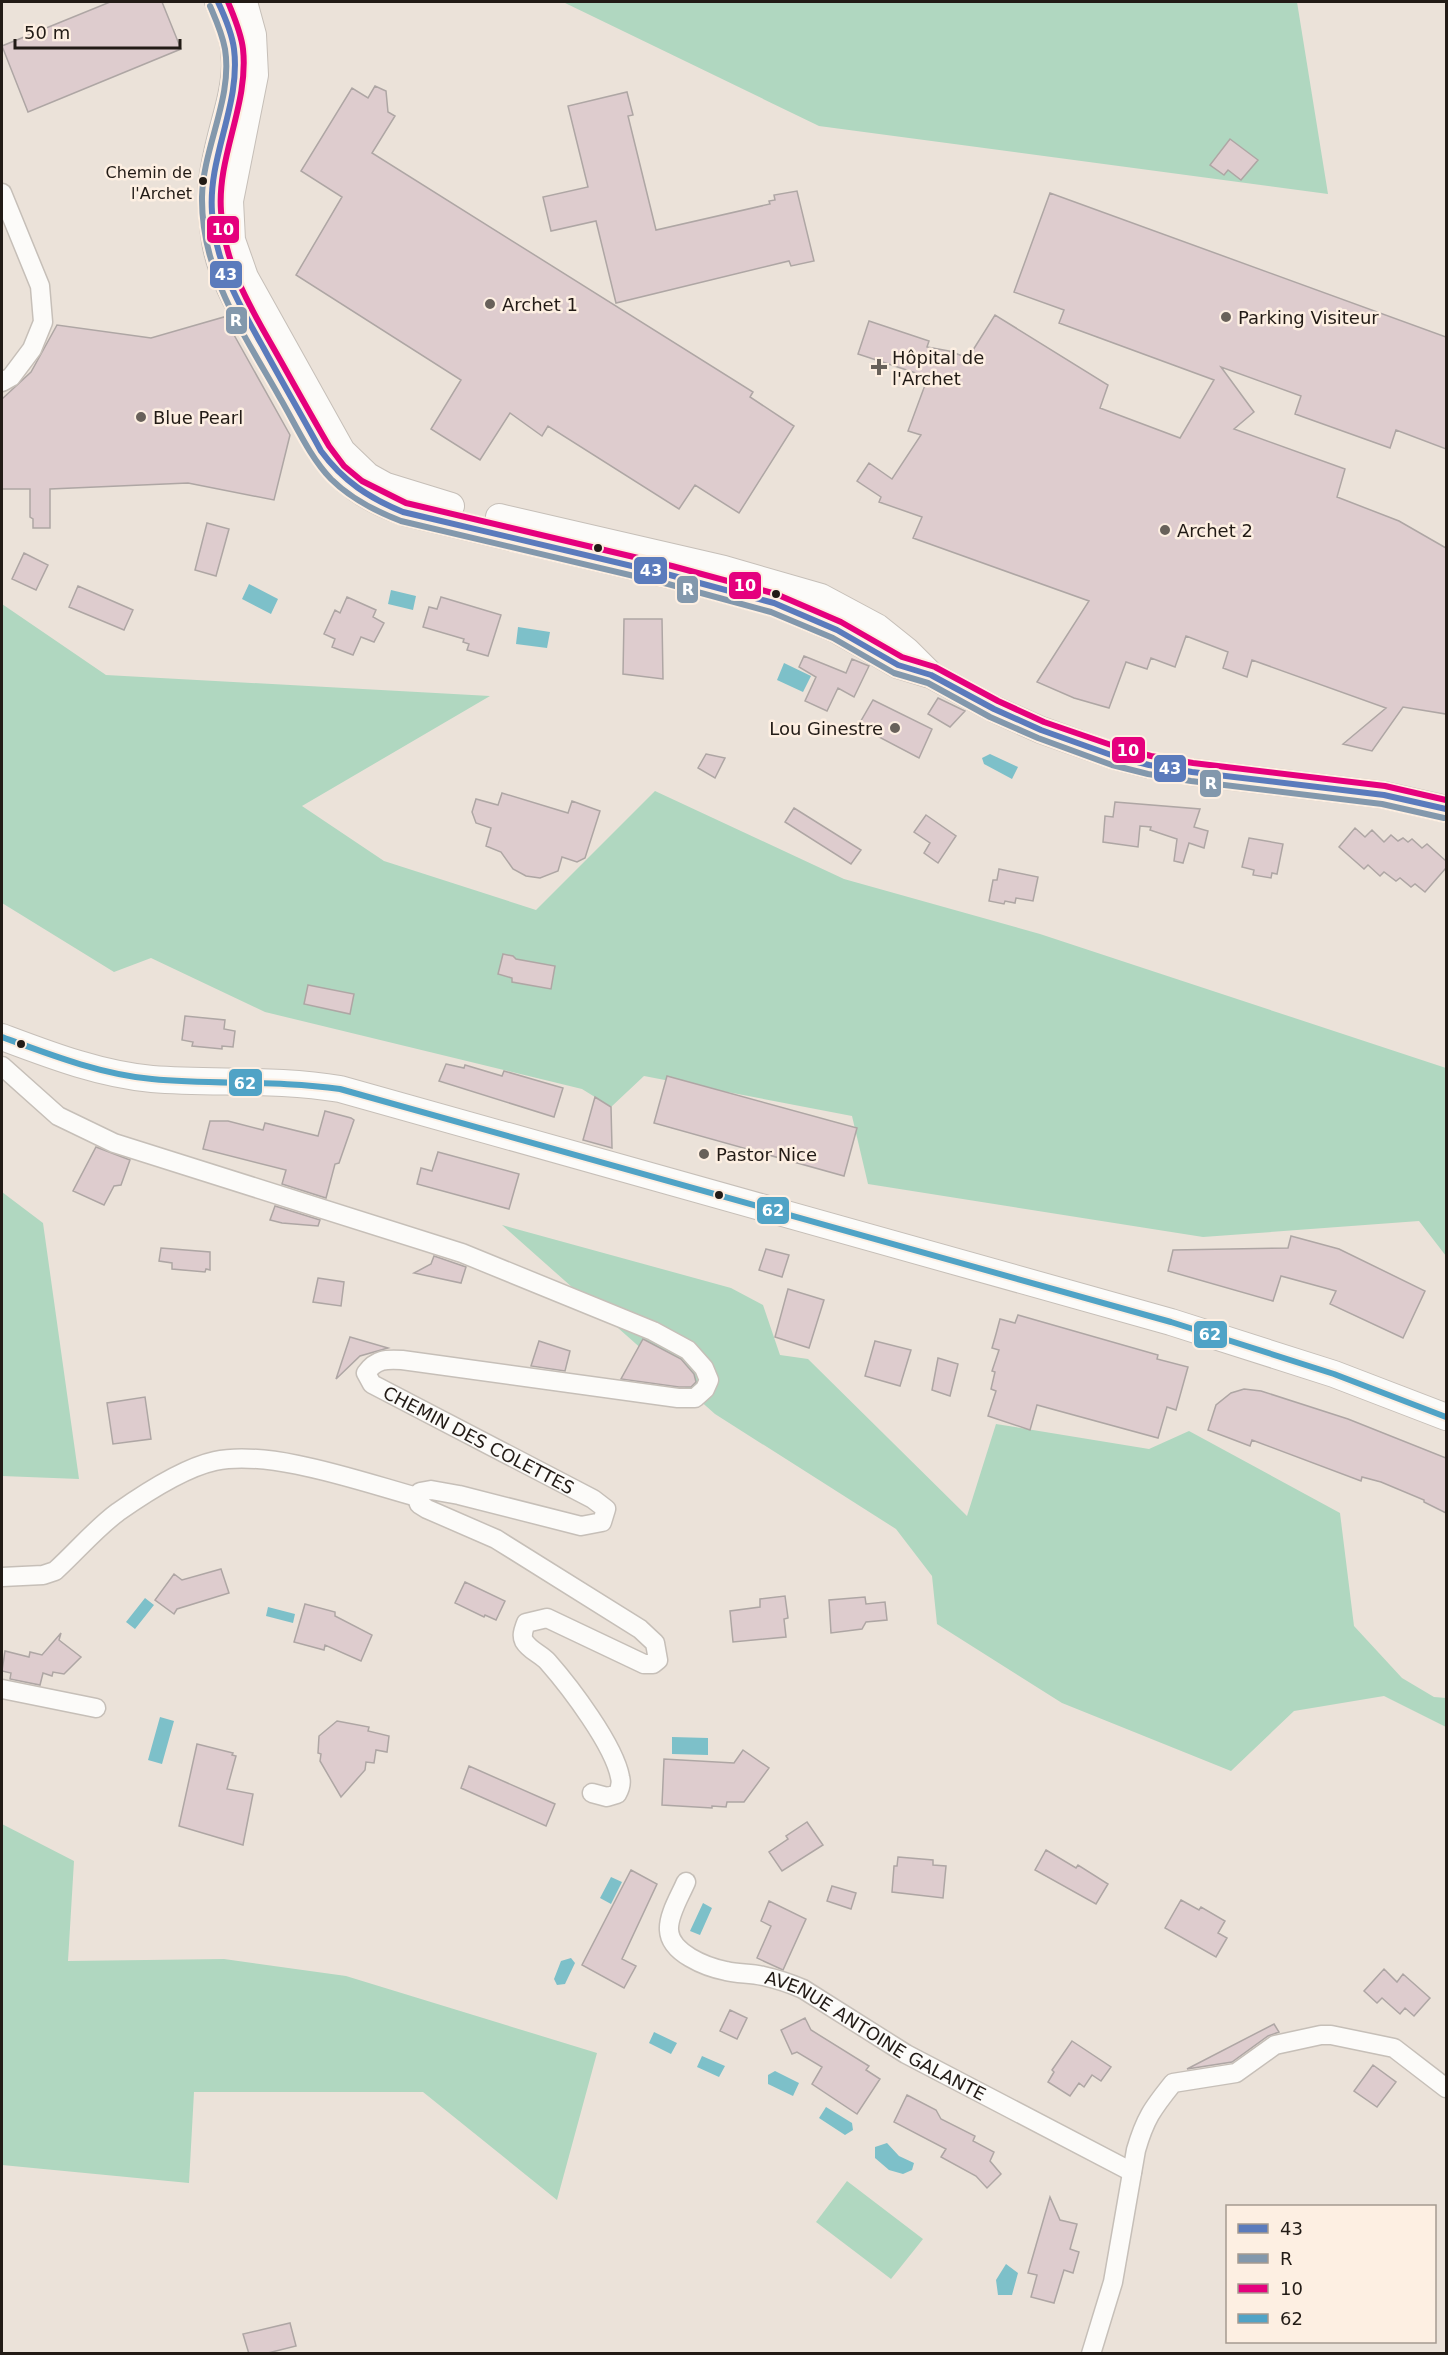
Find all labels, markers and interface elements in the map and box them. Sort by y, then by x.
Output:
scale bar [15,12,180,50]
text: 50 m [24,22,70,43]
place label: Chemin de l'Archet [106,163,192,203]
marker: Chemin de l'Archet [197,175,209,187]
line badge: 10 [206,215,240,244]
text: 10 [212,220,234,239]
line badge: 43 [209,260,243,289]
text: 43 [215,265,237,284]
place label: Archet 1 [502,294,578,315]
marker: Archet 1 [483,297,497,311]
line badge: R [225,306,248,335]
place label: Parking Visiteur [1238,307,1379,328]
marker: Parking Visiteur [1219,310,1233,324]
text: R [230,311,242,330]
place label: Hôpital de l'Archet [892,347,984,389]
marker: Hôpital de l'Archet [870,358,888,376]
place label: Blue Pearl [153,407,243,428]
marker: Blue Pearl [134,410,148,424]
place label: Archet 2 [1177,520,1253,541]
marker: Archet 2 [1158,523,1172,537]
unlabelled marker [592,542,604,554]
line badge: 43 [633,556,668,585]
text: 43 [640,561,662,580]
line badge: 10 [728,571,762,600]
line badge: R [676,575,699,604]
text: 10 [734,576,756,595]
text: R [682,580,694,599]
unlabelled marker [770,588,782,600]
place label: Lou Ginestre [769,718,883,739]
marker: Lou Ginestre [888,721,902,735]
line badge: 10 [1111,736,1146,764]
text: 10 [1117,741,1139,760]
line badge: 43 [1153,754,1187,783]
text: 43 [1159,759,1181,778]
line badge: R [1199,769,1222,798]
text: R [1205,774,1217,793]
unlabelled marker [15,1038,27,1050]
line badge: 62 [228,1068,263,1097]
text: 62 [234,1074,256,1093]
place label: Pastor Nice [716,1144,817,1165]
marker: Pastor Nice [697,1147,711,1161]
unlabelled marker [713,1189,725,1201]
line badge: 62 [756,1196,790,1225]
text: 62 [762,1201,784,1220]
line badge: 62 [1193,1320,1228,1349]
text: 62 [1199,1325,1221,1344]
street label: CHEMIN DES COLETTES [380,1381,578,1498]
street label: AVENUE ANTOINE GALANTE [763,1966,990,2104]
legend [1226,2205,1436,2343]
text: 43 [1280,2218,1303,2239]
text: R [1280,2248,1293,2269]
text: 10 [1280,2278,1303,2299]
text: 62 [1280,2308,1303,2329]

